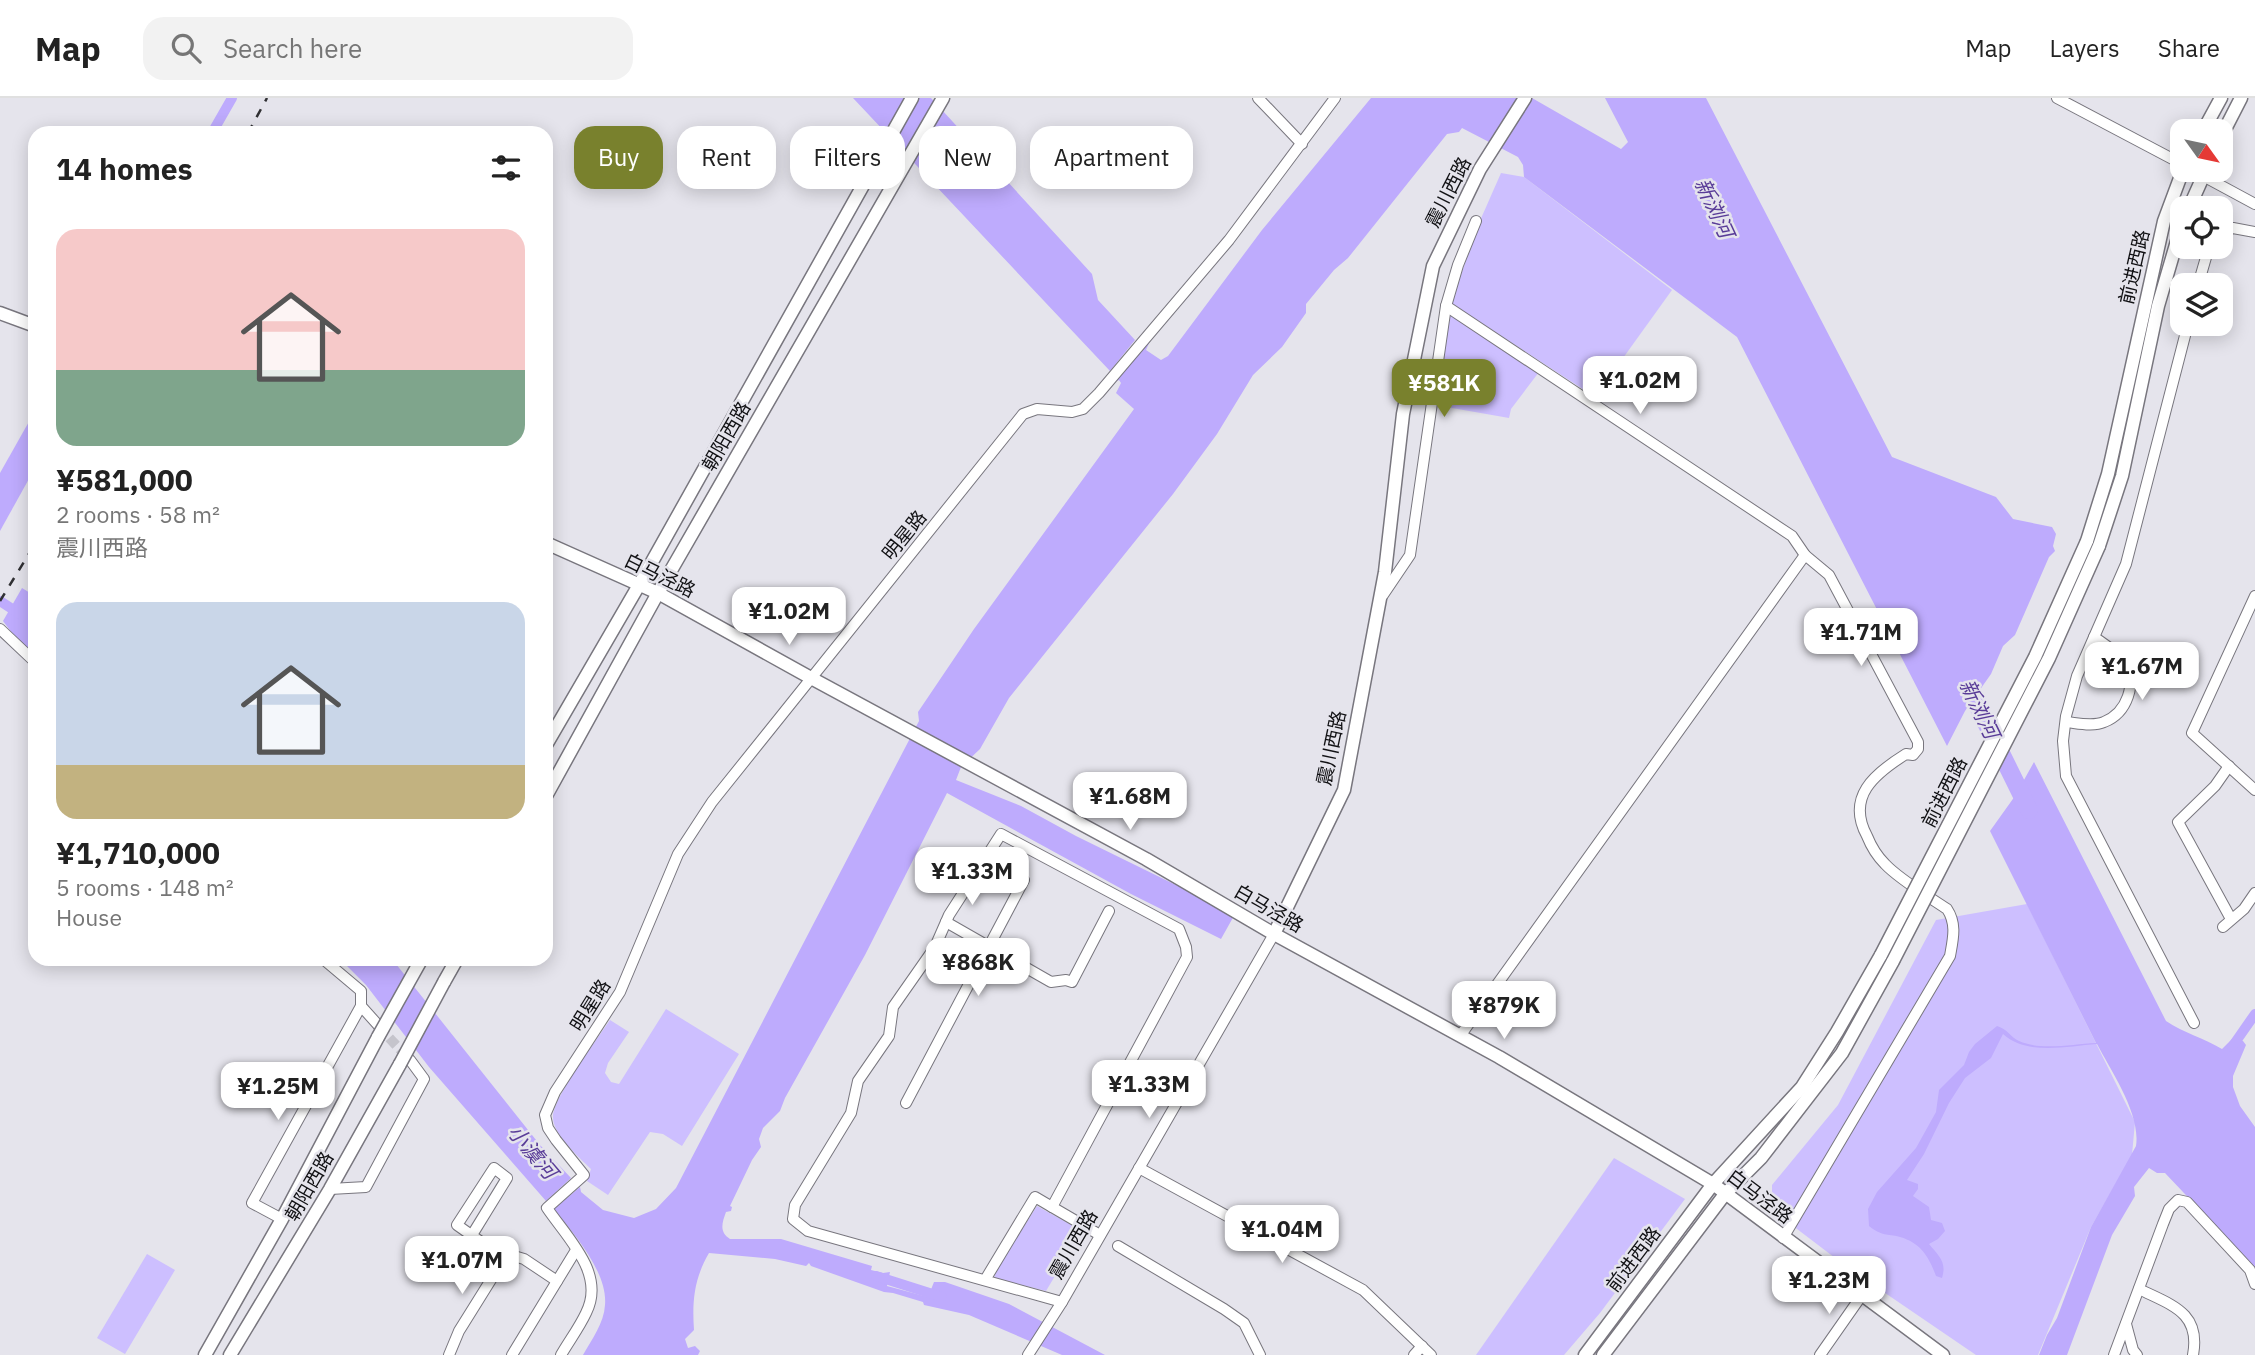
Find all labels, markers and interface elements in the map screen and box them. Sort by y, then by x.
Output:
search box [143,17,633,80]
text: Map [35,27,101,70]
icon: search [167,29,205,67]
text: Search here [223,31,362,65]
text: Map [1965,32,2012,64]
text: Layers [2050,32,2120,64]
text: Share [2158,32,2220,64]
north arrow [2170,119,2233,182]
map controls [2170,119,2233,336]
chip: Buy [574,126,663,189]
chip: Rent [677,126,776,189]
chip: Filters [790,126,905,189]
chip: New [919,126,1016,189]
chip: Apartment [1030,126,1193,189]
text: 14 homes [56,149,193,188]
icon: filters [487,149,525,187]
street label: 震川西路 [1420,153,1476,231]
water label: 新浏河 [1689,173,1743,246]
button: locate [2170,196,2233,259]
street label: 前进西路 [2114,227,2154,307]
button: layers [2170,273,2233,336]
icon: home [228,274,354,400]
pin: ¥1.02M [1583,356,1697,416]
pin: ¥581K [1395,360,1493,419]
text: ¥1.02M [1599,364,1681,394]
text: ¥581K [1408,367,1480,397]
street label: 朝阳西路 [697,397,755,475]
text: ¥581,000 [56,460,193,499]
text: 2 rooms · 58 m² [56,499,220,529]
street label: 明星路 [877,505,931,565]
text: 震川西路 [56,532,148,562]
street label: 白马泾路 [621,548,699,602]
pin: ¥1.02M [732,588,846,647]
text: ¥1.02M [748,595,830,625]
pin: ¥1.71M [1804,608,1918,668]
text: ¥1.71M [1820,616,1902,646]
pin: ¥1.67M [2085,642,2199,702]
icon: home [228,647,354,773]
text: ¥1.67M [2101,650,2183,680]
water label: 新浏河 [1954,674,2008,747]
street label: 震川西路 [1311,708,1351,788]
street label: 前进西路 [1916,753,1972,831]
pin: ¥1.68M [1073,772,1187,832]
text: ¥1.68M [1089,780,1171,810]
text: ¥1,710,000 [56,833,220,872]
pin: ¥1.33M [915,848,1029,907]
text: ¥1.33M [931,855,1013,885]
text: 5 rooms · 148 m² [56,872,234,902]
street label: 白马泾路 [1230,879,1308,937]
text: House [56,902,122,932]
pin: ¥868K [929,939,1027,998]
text: ¥868K [942,946,1014,976]
street label: 明星路 [565,974,615,1036]
pin: ¥879K [1455,982,1553,1041]
text: ¥879K [1468,989,1540,1019]
pin: ¥1.33M [1092,1060,1206,1120]
pin: ¥1.25M [221,1062,335,1122]
text: ¥1.33M [1108,1068,1190,1098]
text: ¥1.25M [237,1070,319,1100]
water label: 小澞河 [502,1118,566,1188]
street label: 朝阳西路 [280,1147,338,1225]
street label: 白马泾路 [1722,1164,1798,1228]
street label: 震川西路 [1044,1205,1102,1283]
pin: ¥1.04M [1225,1206,1339,1265]
text: ¥1.04M [1241,1213,1323,1243]
street label: 前进西路 [1601,1221,1665,1297]
pin: ¥1.07M [405,1236,519,1296]
text: ¥1.07M [421,1244,503,1274]
pin: ¥1.23M [1772,1256,1886,1316]
text: ¥1.23M [1788,1264,1870,1294]

